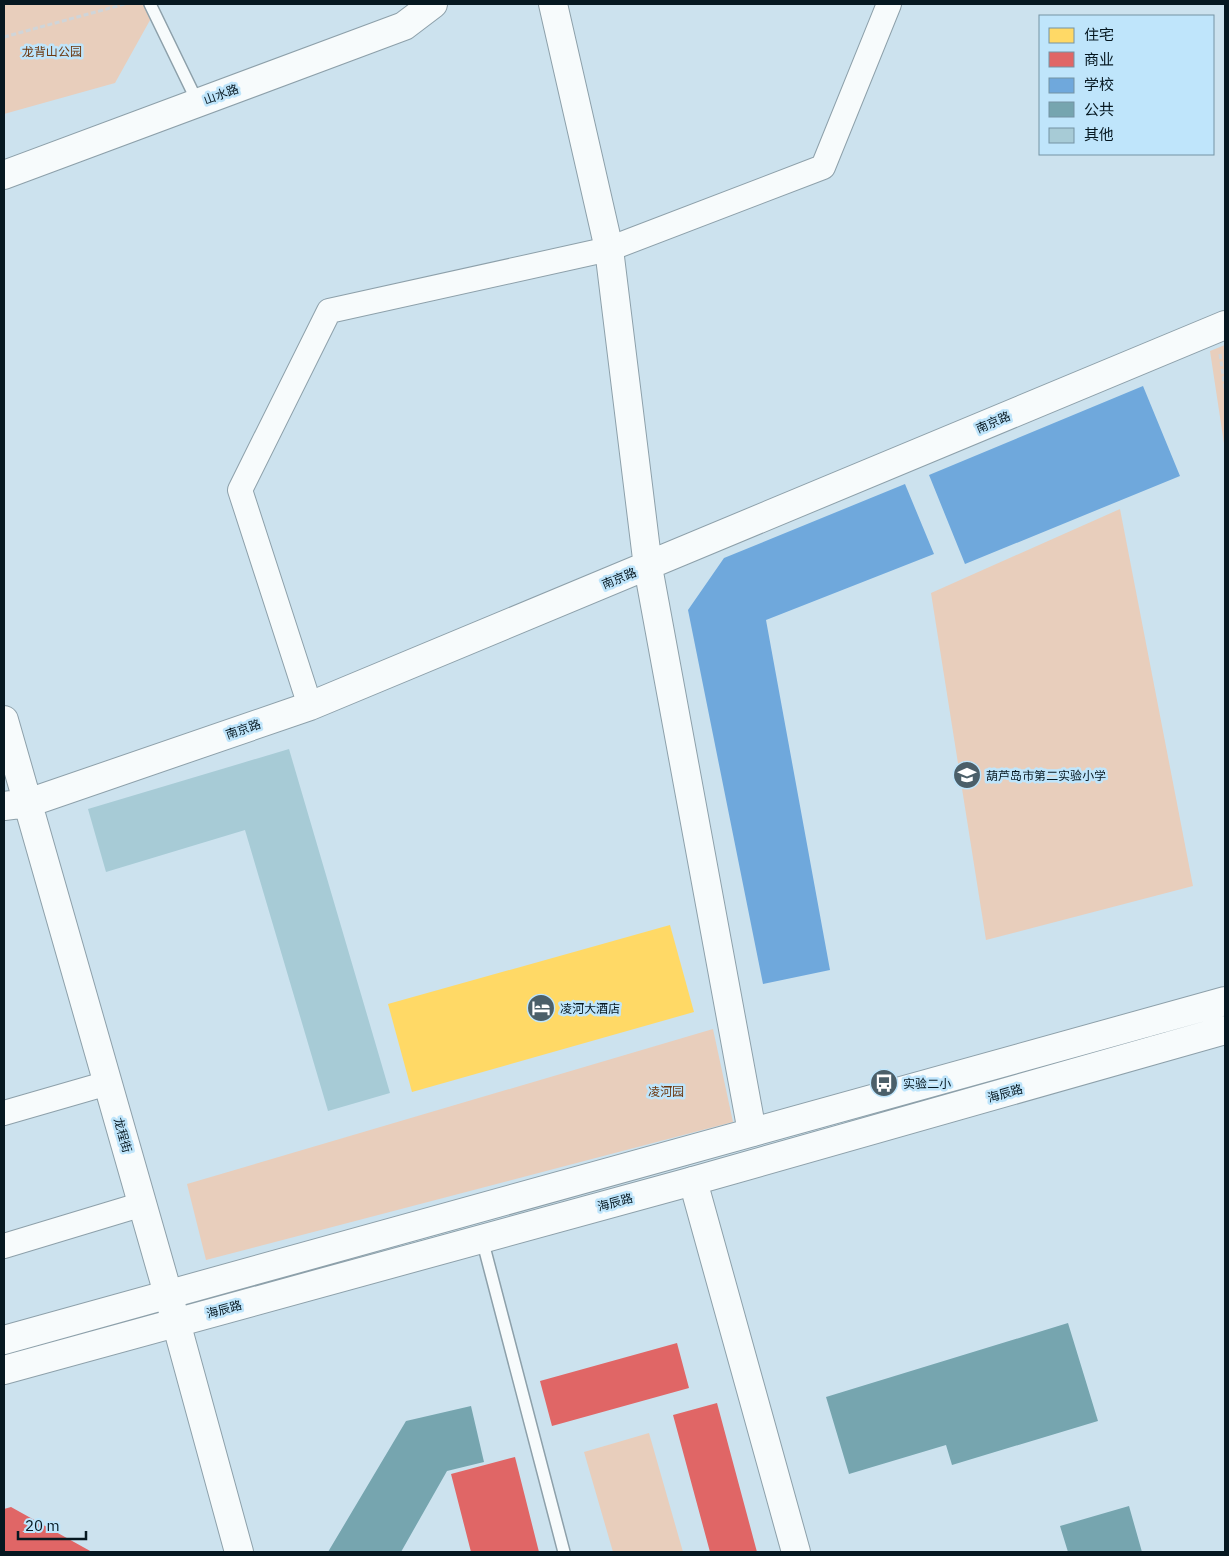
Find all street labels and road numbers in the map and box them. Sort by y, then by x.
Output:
street label: 山水路 [202,81,240,107]
street label: 南京路 [973,408,1013,436]
street label: 南京路 [599,564,639,592]
street label: 南京路 [224,716,262,742]
street label: 海辰路 [986,1081,1024,1105]
street label: 龙程街 [111,1116,135,1154]
street label: 海辰路 [596,1190,634,1214]
street label: 海辰路 [205,1297,243,1321]

